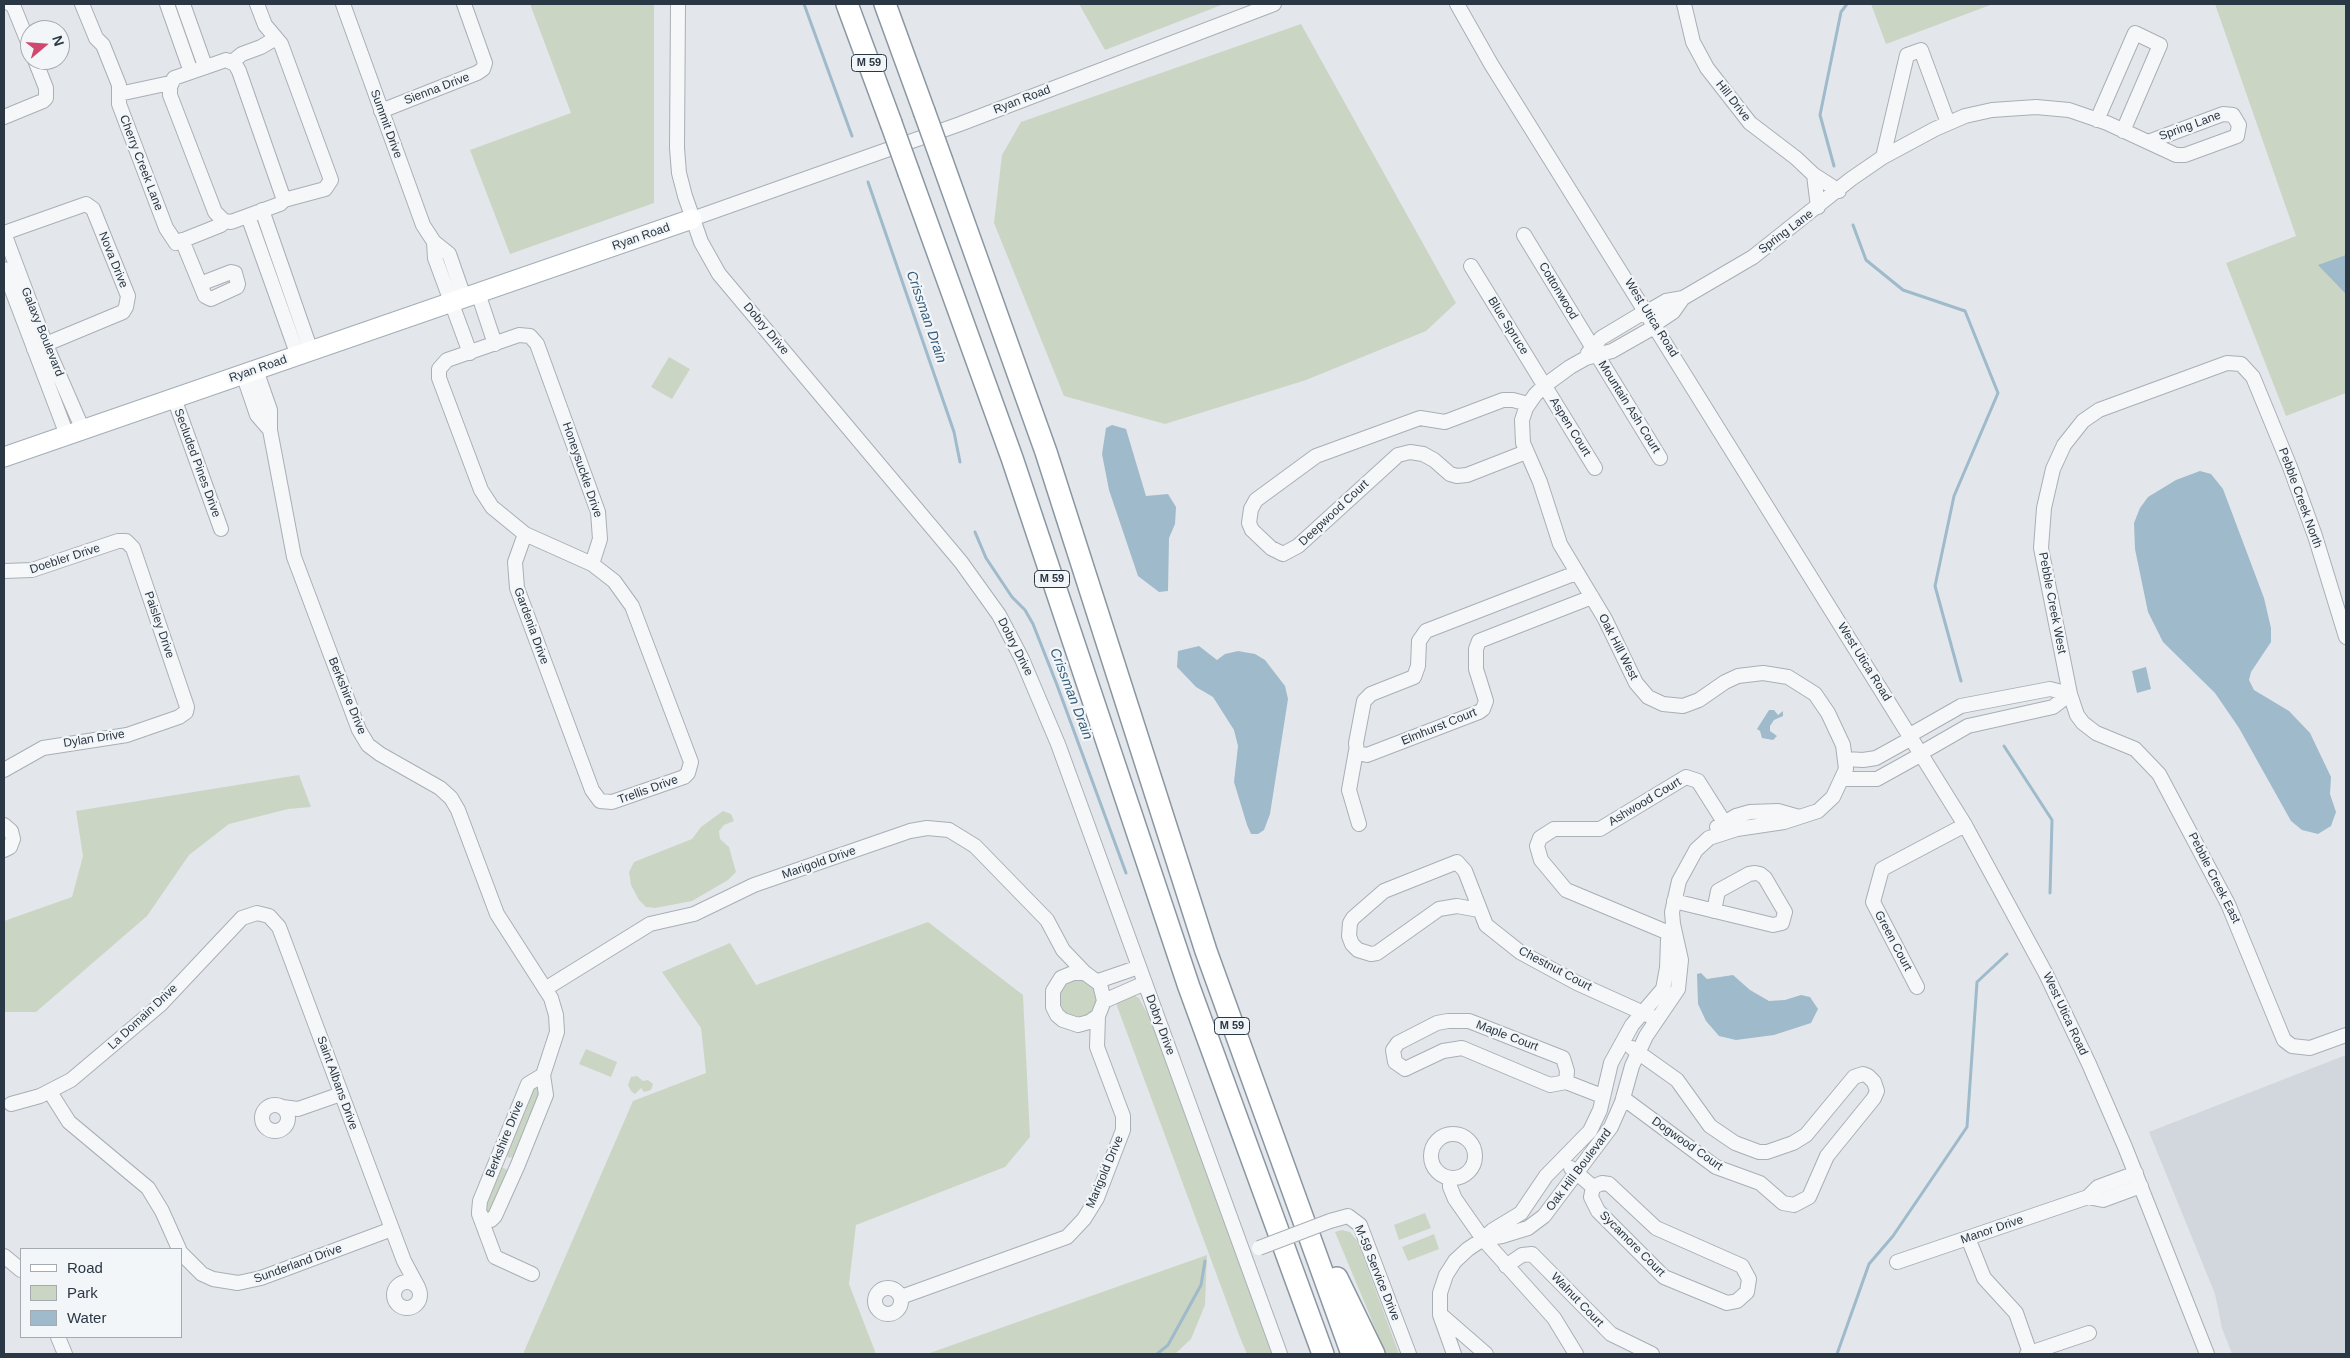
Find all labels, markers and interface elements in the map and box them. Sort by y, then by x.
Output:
north arrow [20,20,70,70]
text: N [49,33,67,48]
road number: M 59 [852,54,886,72]
street label: Sienna Drive [402,70,472,108]
street label: Hill Drive [1713,78,1753,124]
street label: Ryan Road [991,83,1053,117]
street label: Summit Drive [367,88,405,160]
street label: Spring Lane [2157,108,2223,144]
street label: Cherry Creek Lane [116,113,166,213]
street label: Spring Lane [1756,207,1816,257]
street label: Ryan Road [610,220,672,254]
street label: Nova Drive [95,230,131,290]
street label: Cottonwood [1535,260,1581,322]
water label: Crissman Drain [902,269,950,365]
street label: West Utica Road [1621,276,1681,360]
street label: Galaxy Boulevard [18,285,66,379]
street label: Blue Spruce [1485,294,1531,358]
street label: Dobry Drive [740,300,792,358]
street label: Ryan Road [227,352,289,386]
street label: Mountain Ash Court [1595,358,1663,456]
street label: Aspen Court [1546,395,1594,459]
street label: Secluded Pines Drive [171,407,223,519]
street label: Honeysuckle Drive [559,420,605,520]
street label: Pebble Creek North [2275,446,2325,550]
street label: Deepwood Court [1296,477,1372,549]
street label: Doebler Drive [28,541,102,577]
street label: Pebble Creek West [2035,551,2069,655]
road number: M 59 [1034,570,1070,588]
street label: Gardenia Drive [510,586,552,666]
street label: Paisley Drive [141,590,177,660]
street label: Oak Hill West [1595,611,1641,683]
street label: Dobry Drive [994,616,1036,678]
street label: West Utica Road [1834,620,1894,704]
water label: Crissman Drain [1046,646,1096,742]
street label: Berkshire Drive [325,655,369,737]
street label: Elmhurst Court [1399,705,1479,749]
street label: Dylan Drive [62,727,126,751]
street label: Trellis Drive [616,772,680,808]
street label: Ashwood Court [1606,775,1684,829]
street label: Pebble Creek East [2185,830,2243,926]
street label: Marigold Drive [780,844,858,882]
street label: Green Court [1871,908,1915,974]
street label: Chestnut Court [1516,944,1594,994]
street label: West Utica Road [2039,970,2091,1058]
street label: La Domain Drive [105,981,181,1053]
street label: Dobry Drive [1142,993,1178,1057]
road number: M 59 [1214,1018,1250,1034]
street label: Maple Court [1474,1018,1540,1054]
street label: Saint Albans Drive [313,1034,361,1132]
street label: Berkshire Drive [483,1098,527,1180]
street label: Dogwood Court [1649,1114,1725,1174]
street label: Oak Hill Boulevard [1543,1126,1615,1214]
street label: Marigold Drive [1083,1134,1127,1210]
street label: Sycamore Court [1596,1208,1668,1280]
street label: Manor Drive [1959,1213,2025,1247]
street label: M-59 Service Drive [1351,1223,1403,1323]
street label: Sunderland Drive [252,1241,344,1287]
legend [20,1248,182,1338]
text: Road [67,1259,103,1276]
street label: Walnut Court [1548,1270,1606,1330]
text: Park [67,1284,98,1301]
text: Water [67,1309,106,1326]

